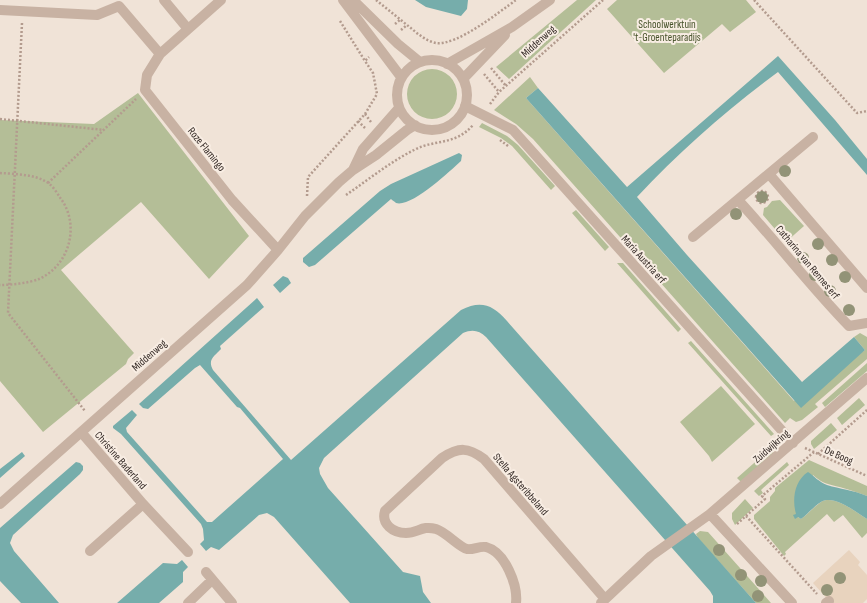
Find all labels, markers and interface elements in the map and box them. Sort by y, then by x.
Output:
park label: Schoolwerktuin 't-Groenteparadijs [633,18,701,44]
street label: Middenweg [518,22,559,60]
street label: Roze Flamingo [185,125,228,174]
street label: Catharina van Rennes erf [773,223,843,302]
street label: Maria Austria erf [619,232,669,287]
street label: Middenweg [129,336,170,374]
street label: Zuidwijkring [750,427,793,466]
street label: Christine Baderland [92,429,150,492]
street label: De Boog [822,443,856,468]
street label: Stella Agsteribbeland [490,451,551,518]

